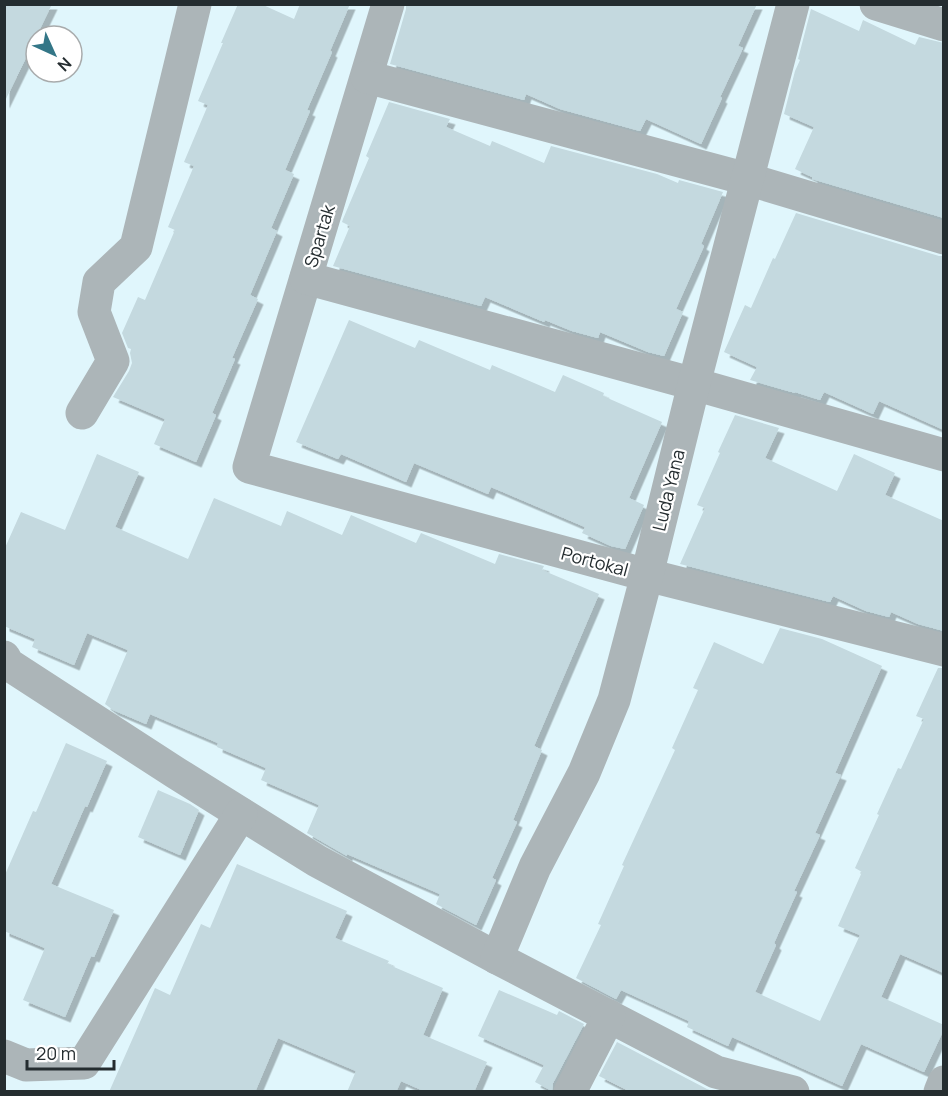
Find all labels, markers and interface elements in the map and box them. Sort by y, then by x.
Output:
north arrow [24,24,84,84]
text: N [53,53,76,76]
street label: Spartak [298,201,340,270]
street label: Luda Yana [646,447,690,533]
street label: Portokal [559,541,631,581]
scale bar [27,1033,114,1071]
text: 20 m [36,1041,76,1065]

